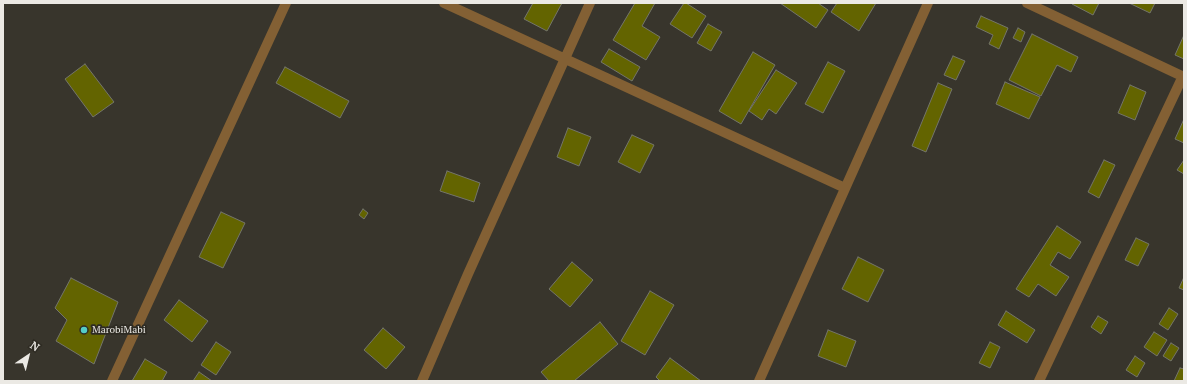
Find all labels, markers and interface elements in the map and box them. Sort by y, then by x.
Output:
place label: MarobiMabi [92,324,146,336]
marker: MarobiMabi [79,325,89,335]
north arrow [8,336,48,376]
text: N [27,338,42,354]

